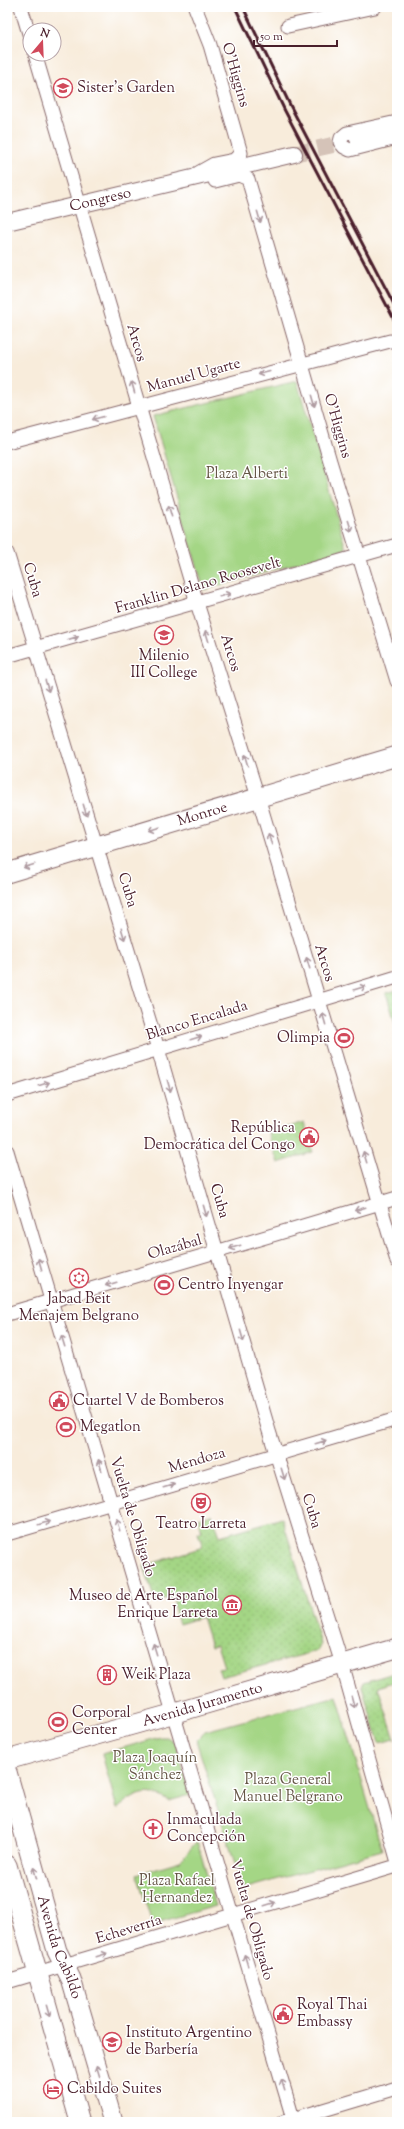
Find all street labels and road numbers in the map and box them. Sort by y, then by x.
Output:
street label: O'Higgins [216,40,254,110]
street label: Congreso [67,182,133,217]
street label: Arcos [121,322,151,364]
street label: Manuel Ugarte [145,353,243,399]
street label: O'Higgins [318,391,356,461]
street label: Franklin Delano Roosevelt [113,552,283,620]
street label: Cuba [17,560,47,600]
street label: Arcos [214,632,246,675]
street label: Monroe [175,797,230,832]
street label: Cuba [112,870,142,910]
street label: Arcos [308,942,340,985]
street label: Blanco Encalada [144,996,250,1046]
street label: Cuba [204,1181,234,1221]
street label: Olazábal [145,1230,205,1266]
street label: Mendoza [166,1443,228,1479]
street label: Vuelta de Obligado [104,1454,160,1580]
street label: Cuba [296,1491,326,1531]
street label: Avenida Juramento [140,1677,265,1732]
street label: Vuelta de Obligado [224,1857,278,1983]
street label: Avenida Cabildo [31,1893,87,2002]
street label: Echeverría [93,1910,165,1950]

